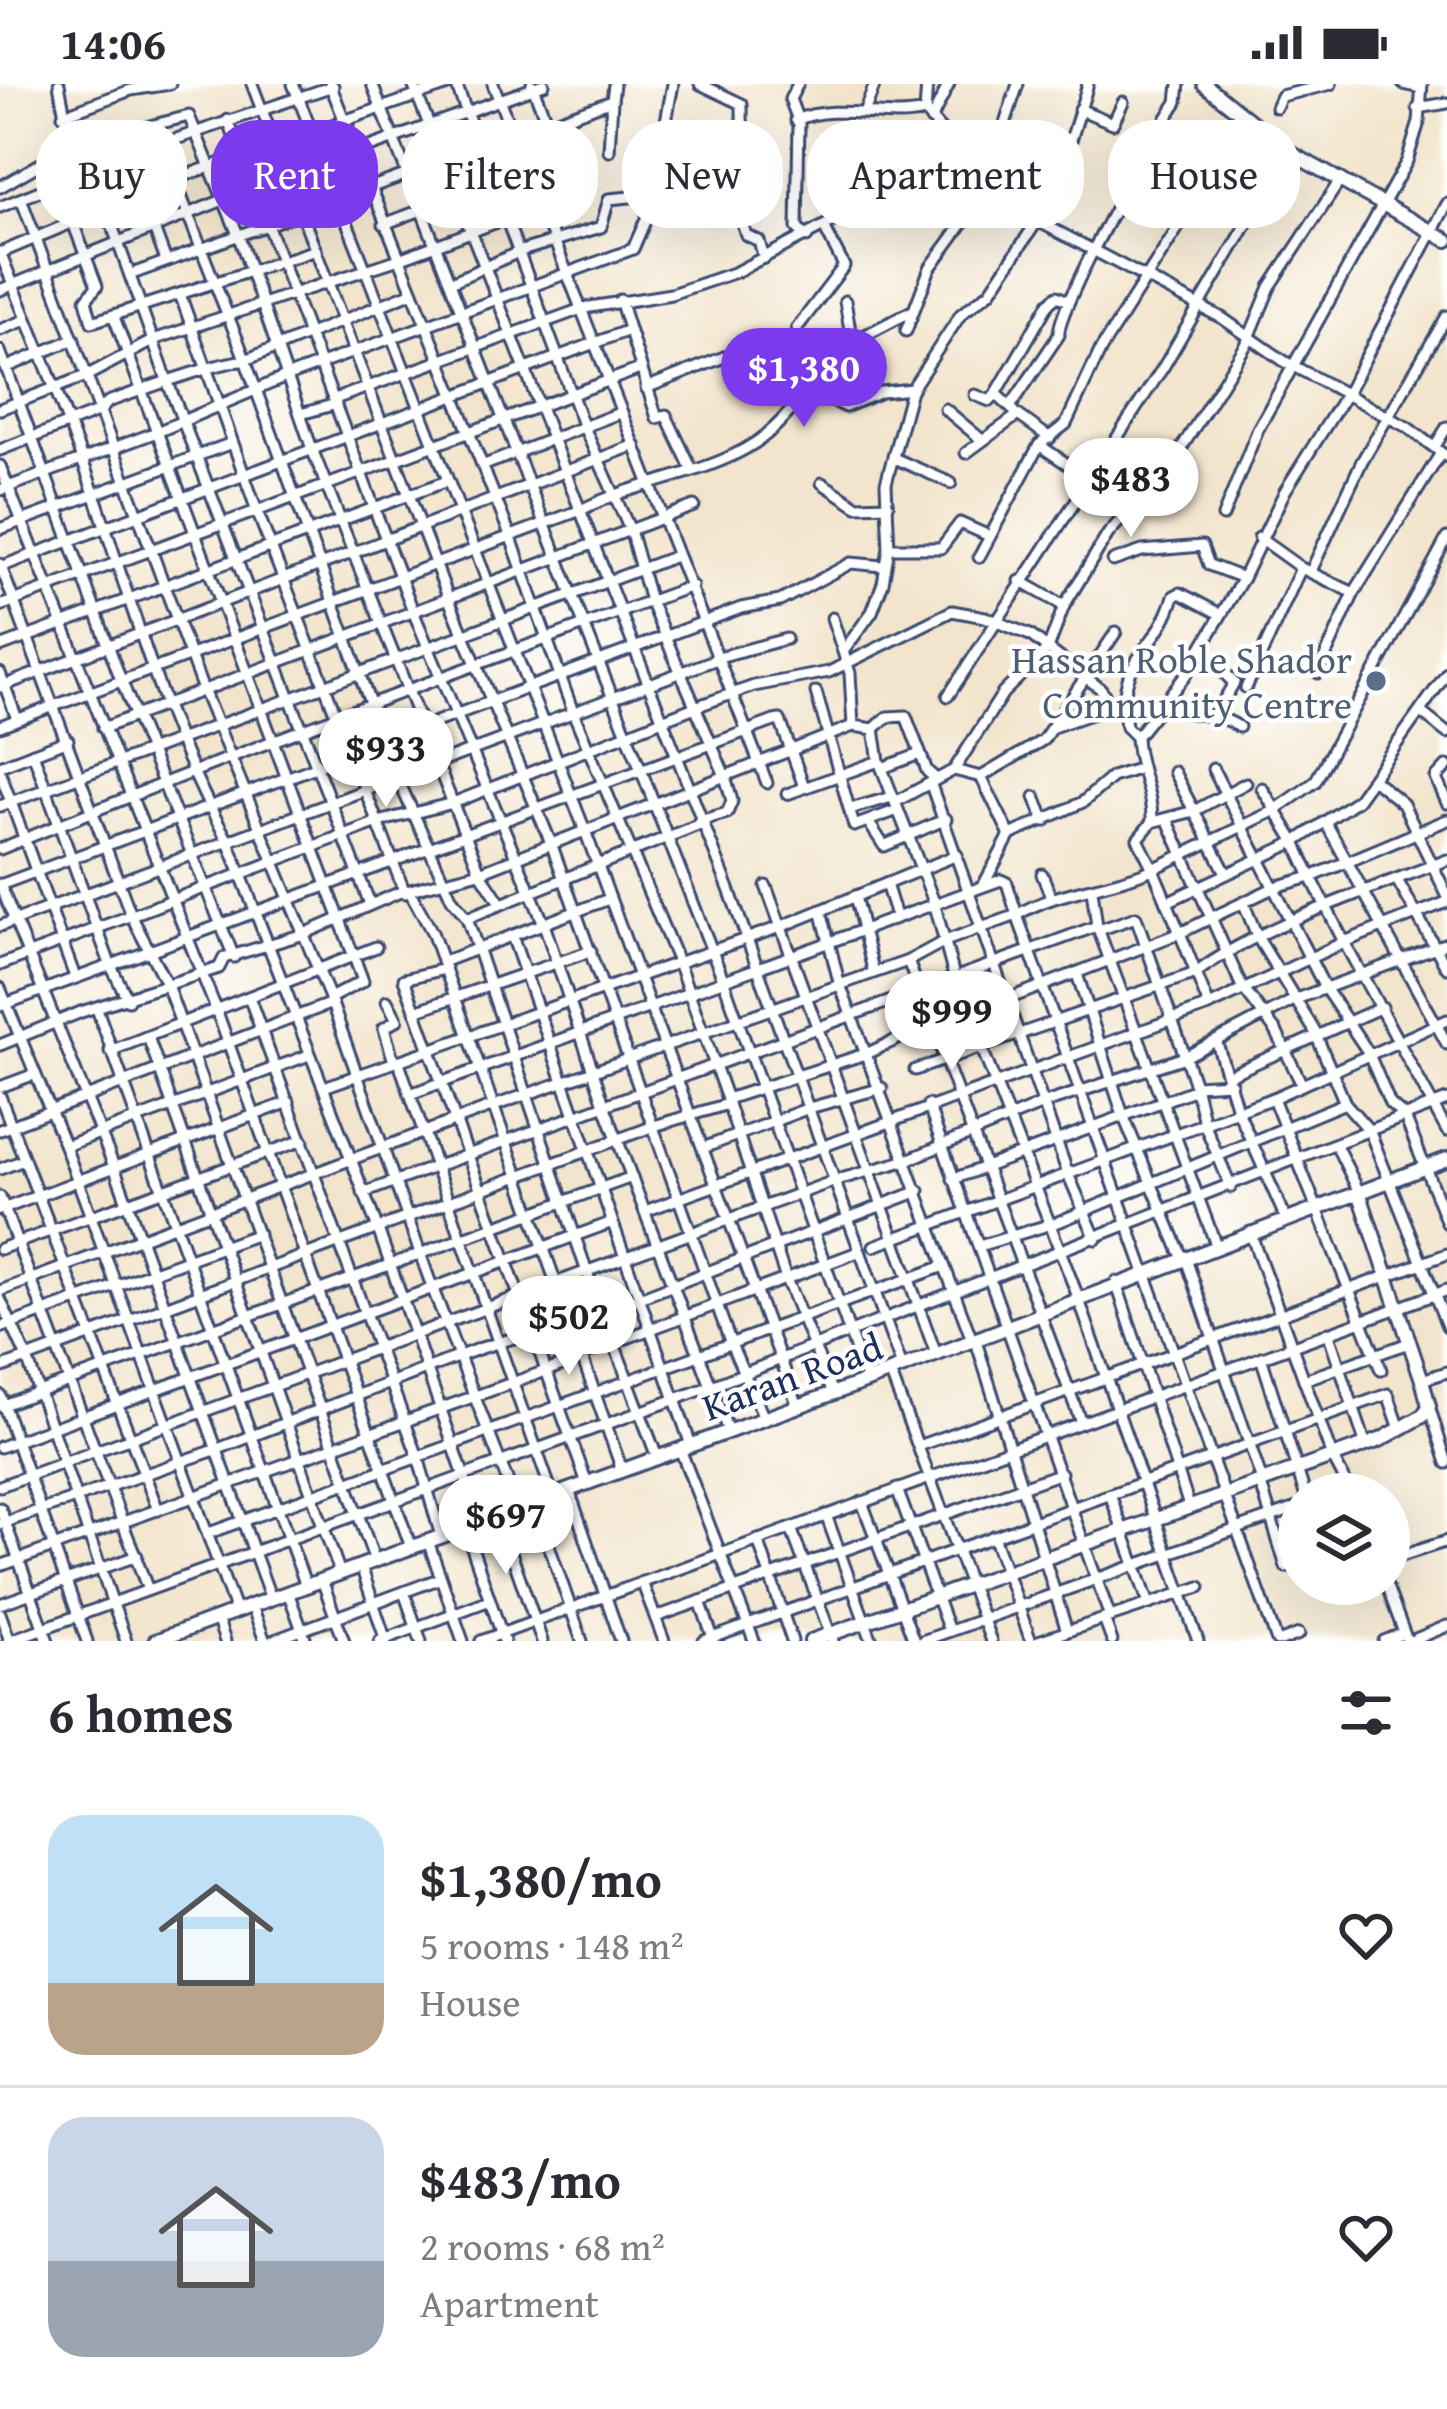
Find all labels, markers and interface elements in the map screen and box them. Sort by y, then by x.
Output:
text: 14:06 [60,10,166,75]
chip: Buy [36,120,187,228]
chip: Rent [211,120,378,228]
chip: Filters [402,120,598,228]
chip: New [622,120,783,228]
chip: Apartment [807,120,1084,228]
chip: House [1108,120,1300,228]
pin: $1,380 [706,328,902,430]
text: $1,380 [748,338,860,395]
pin: $483 [1060,438,1202,540]
text: $483 [1091,448,1171,505]
place label: Hassan Roble Shador Community Centre [1011,630,1352,732]
marker: Hassan Roble Shador Community Centre [1363,668,1389,694]
pin: $933 [315,708,457,810]
text: $933 [346,718,426,775]
pin: $999 [881,971,1023,1073]
text: $999 [912,981,992,1038]
pin: $502 [498,1276,640,1378]
text: $502 [529,1286,609,1343]
street label: Karan Road [694,1317,890,1434]
map controls [1278,1473,1410,1605]
button: layers [1278,1473,1410,1605]
pin: $697 [435,1475,577,1577]
text: $697 [466,1485,546,1542]
text: 6 homes [48,1676,234,1751]
icon: filters [1333,1680,1399,1746]
text: $1,380/mo [420,1841,662,1916]
icon: home [144,1863,288,2007]
icon: heart [1333,1902,1399,1968]
text: 5 rooms · 148 m² [420,1916,684,1973]
text: House [420,1973,521,2030]
text: $483/mo [420,2142,621,2217]
icon: home [144,2165,288,2309]
icon: heart [1333,2204,1399,2270]
text: 2 rooms · 68 m² [420,2217,665,2274]
text: Apartment [420,2274,599,2331]

